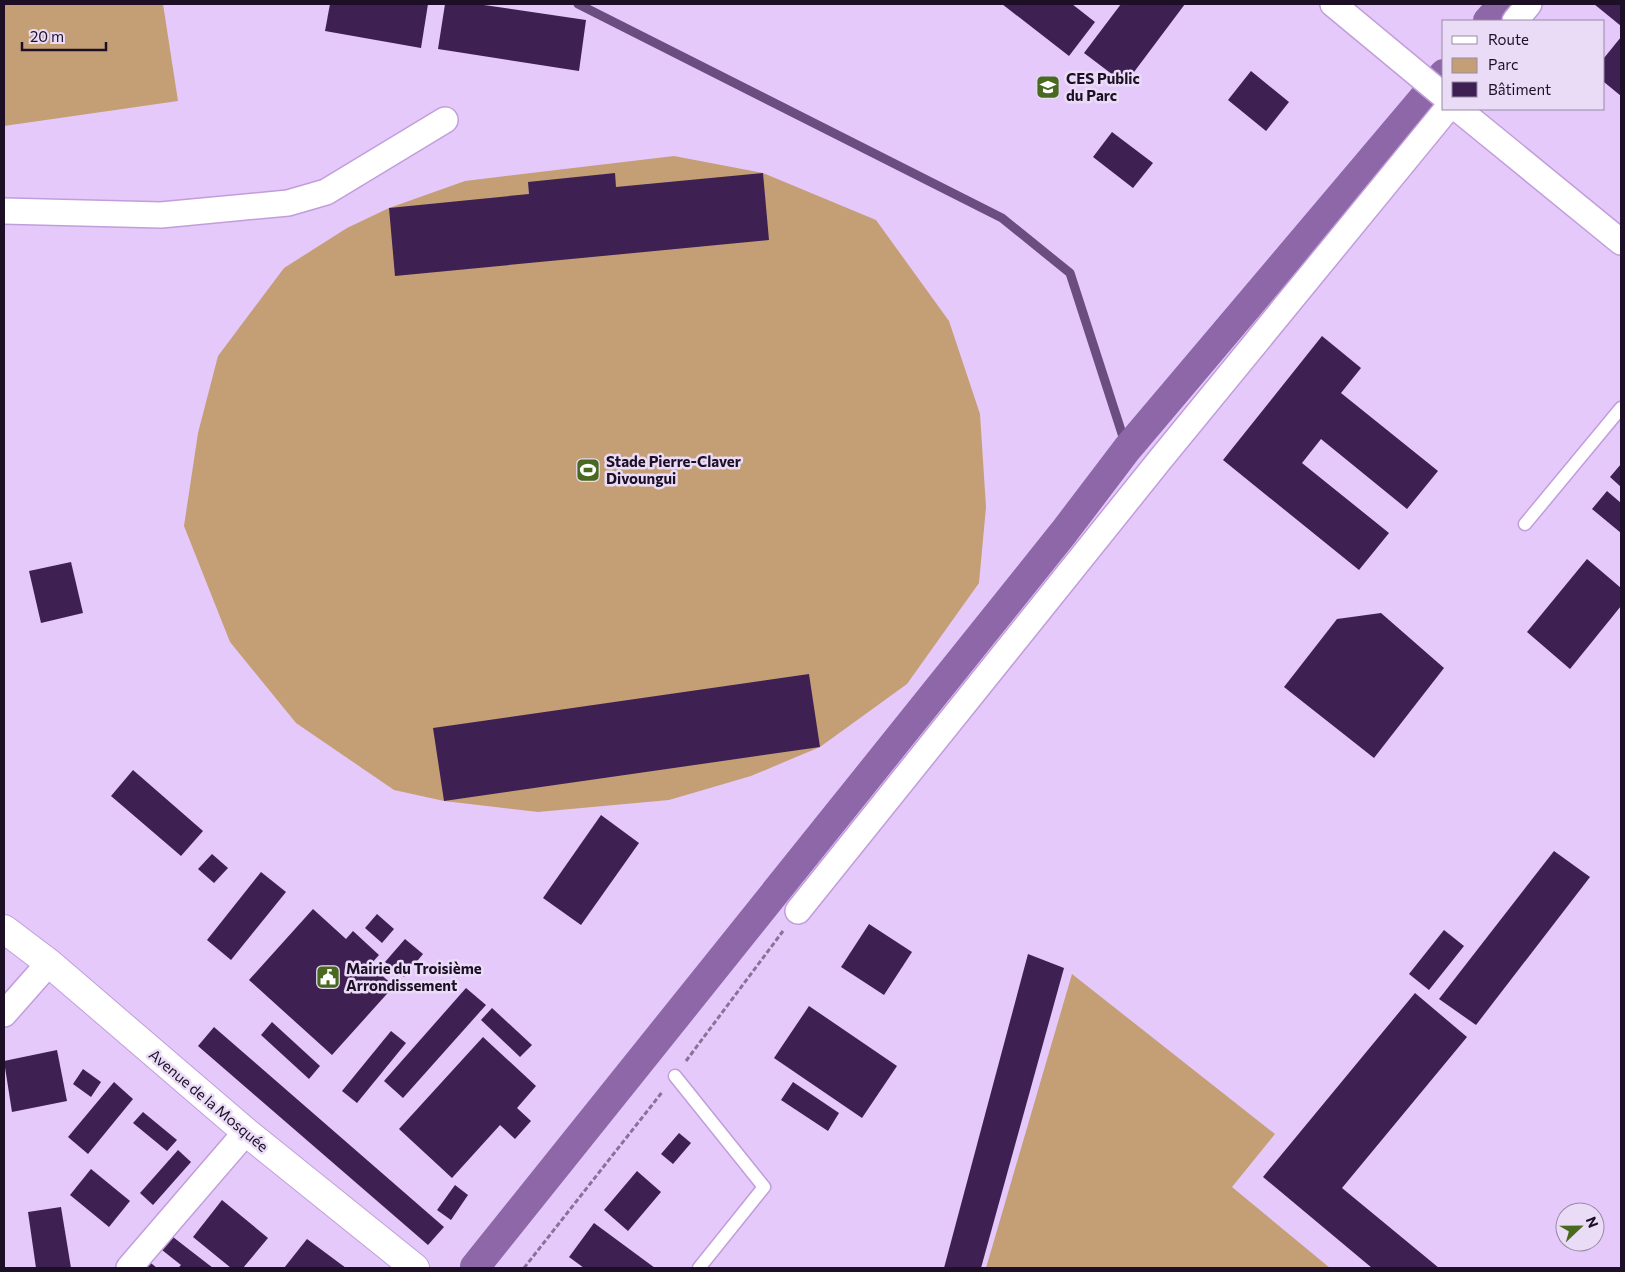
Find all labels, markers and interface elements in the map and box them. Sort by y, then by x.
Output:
scale bar [22,20,106,52]
legend [1442,20,1605,110]
text: 20 m [30,27,64,45]
text: Route [1488,30,1529,48]
text: Parc [1488,55,1518,73]
place label: CES Public du Parc [1066,69,1140,104]
school or university icon: CES Public du Parc [1035,74,1061,100]
text: Bâtiment [1488,80,1551,98]
place label: Stade Pierre-Claver Divoungui [606,452,741,487]
sports icon: Stade Pierre-Claver Divoungui [575,457,601,483]
place label: Mairie du Troisième Arrondissement [346,959,482,994]
public building icon: Mairie du Troisième Arrondissement [315,964,341,990]
street label: Avenue de la Mosquée [146,1045,272,1155]
north arrow [1555,1202,1605,1252]
text: N [1583,1214,1602,1230]

